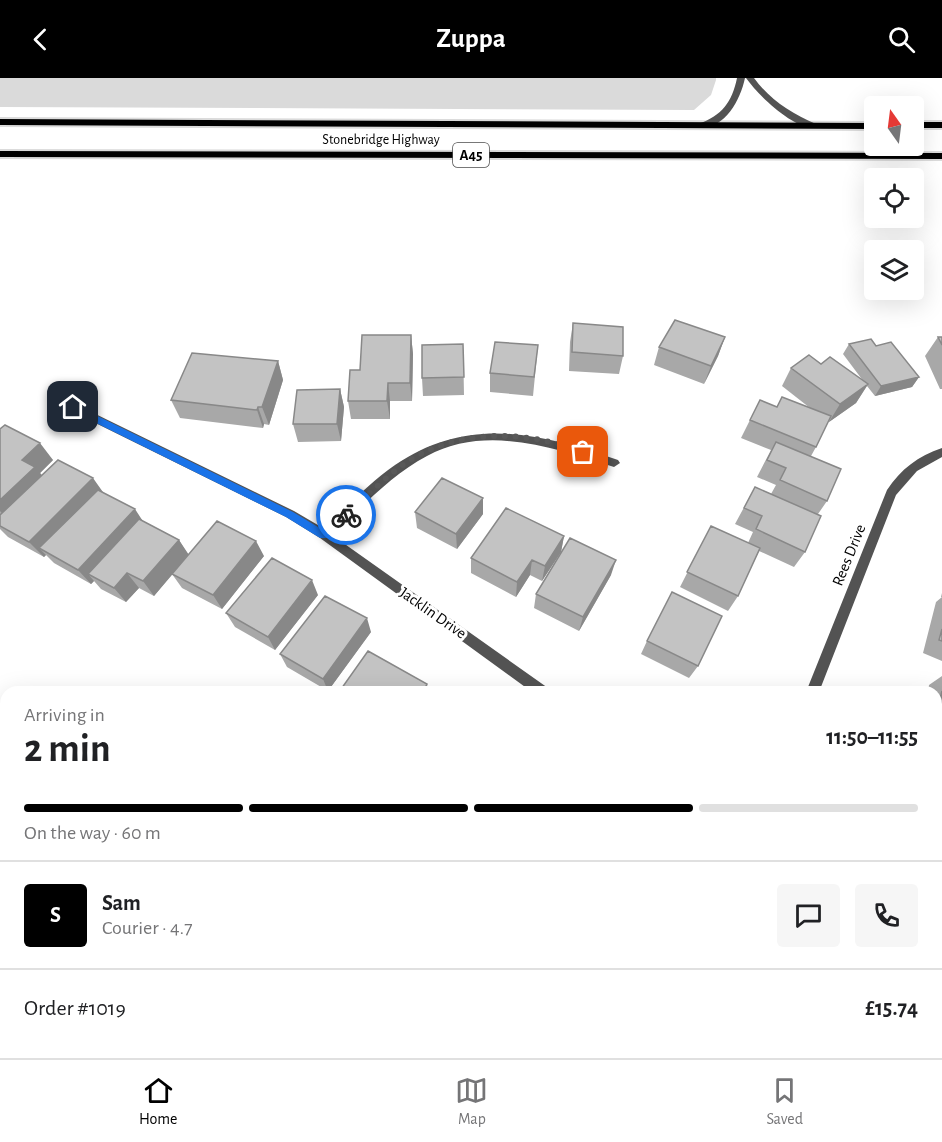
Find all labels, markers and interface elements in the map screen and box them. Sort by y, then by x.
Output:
icon: back [24,23,57,56]
icon: search [885,23,918,56]
text: Zuppa [436,25,506,52]
north arrow [864,96,924,156]
map controls [864,96,924,300]
street label: Stonebridge Highway [322,133,440,147]
road number: A45 [453,143,489,167]
button: locate [864,168,924,228]
button: layers [864,240,924,300]
pin [47,381,98,432]
icon: home [56,390,89,423]
pin [557,426,608,477]
icon: bag [566,435,599,468]
courier [316,485,376,545]
icon: bike [330,499,363,532]
street label: Rees Drive [829,522,869,588]
street label: Jacklin Drive [397,584,469,642]
text: Arriving in [24,705,105,725]
text: 11:50–11:55 [826,726,918,748]
text: 2 min [24,730,111,769]
text: On the way · 60 m [24,823,161,843]
button: chat [777,884,840,947]
button: phone [855,884,918,947]
text: Sam [102,892,141,914]
text: S [50,904,61,926]
text: Courier · 4.7 [102,918,193,938]
text: Order #1019 [24,997,126,1019]
text: £15.74 [865,997,918,1019]
tab: Home [139,1074,177,1129]
tab: Map [455,1074,488,1129]
tab: Saved [766,1074,803,1129]

